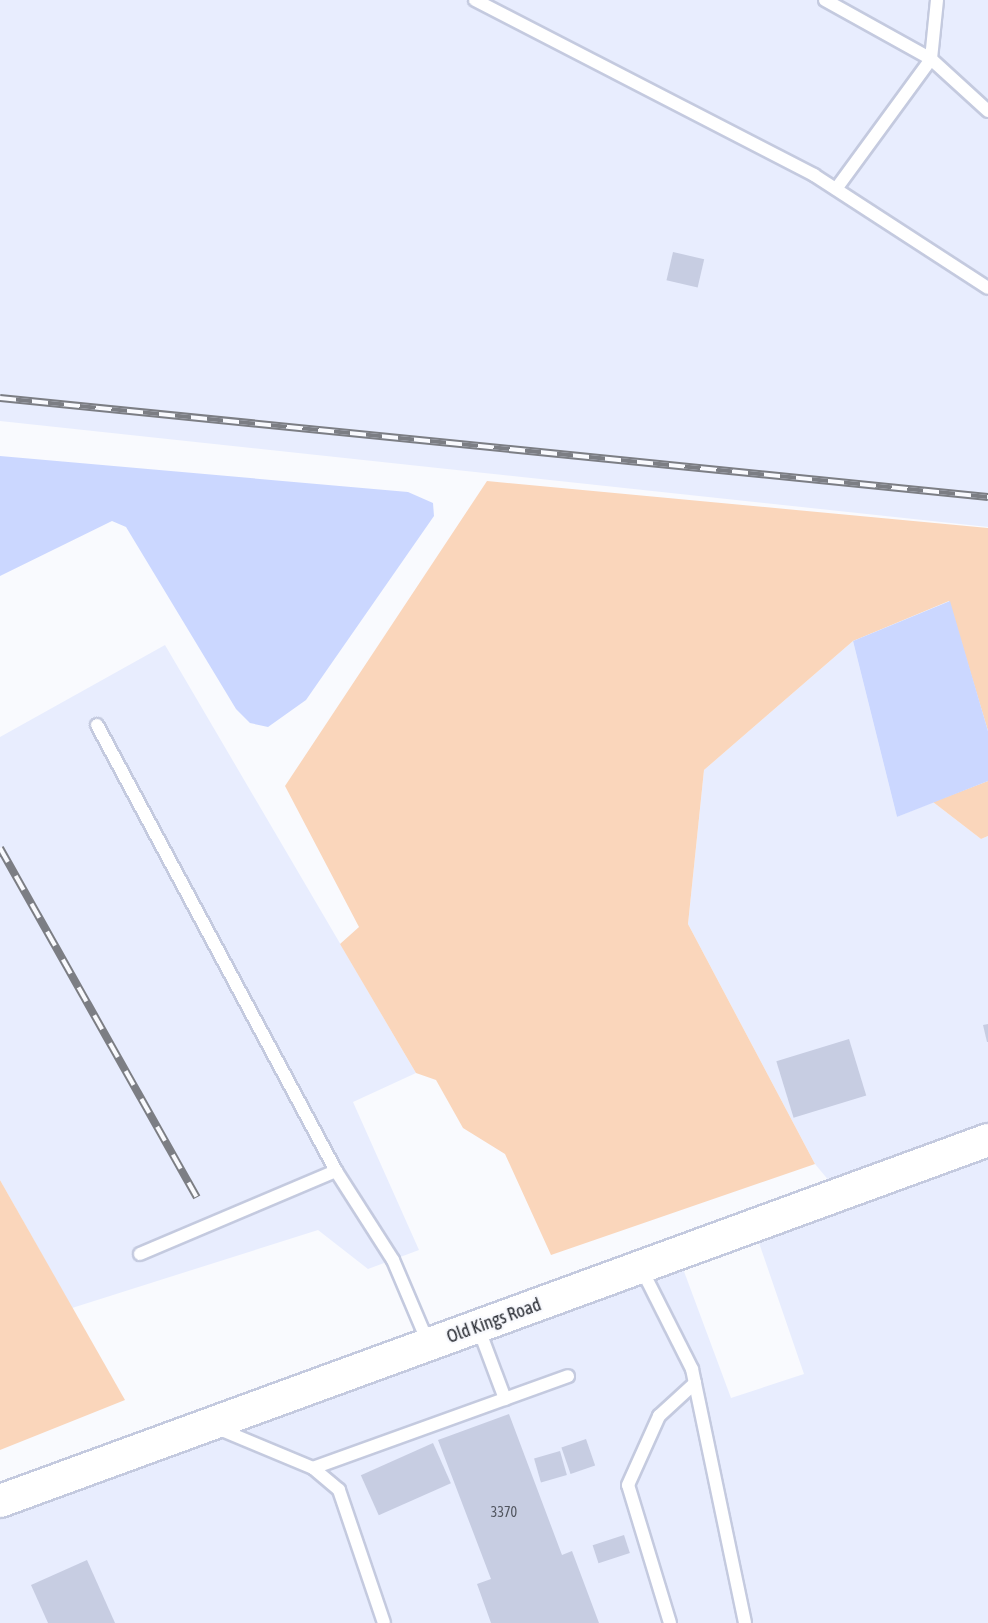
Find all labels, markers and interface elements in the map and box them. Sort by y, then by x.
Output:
street label: Old Kings Road [444,1294,544,1348]
house number: 3370 [491,1504,517,1520]

